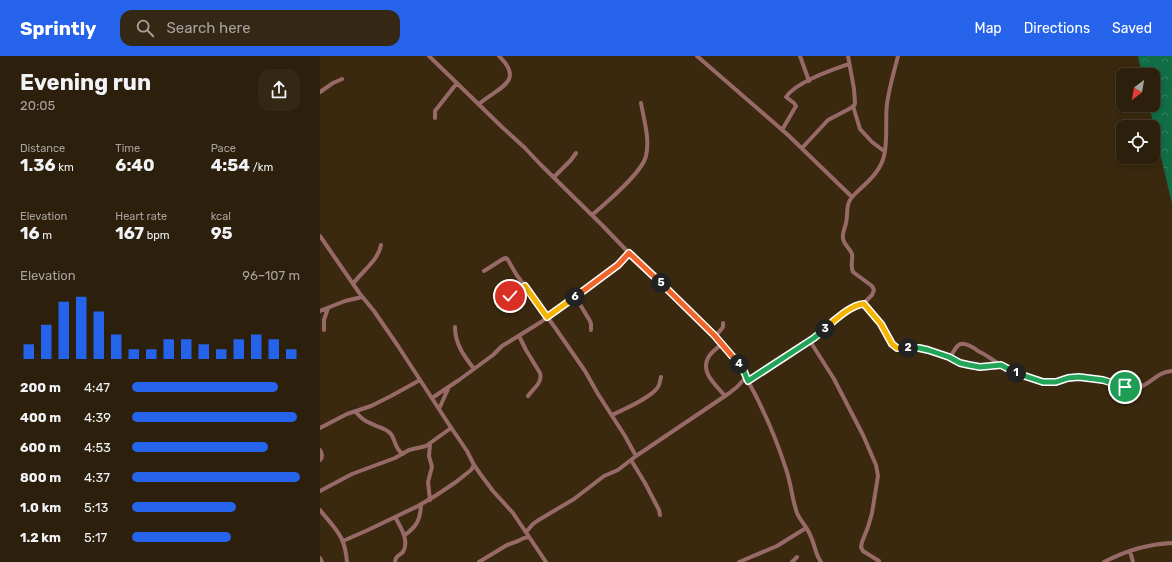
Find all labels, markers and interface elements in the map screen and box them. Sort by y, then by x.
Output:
search box [120,10,400,46]
text: Sprintly [20,17,96,40]
icon: search [134,17,156,39]
text: Search here [166,19,251,37]
text: Map [975,20,1002,37]
text: Directions [1024,20,1090,37]
text: Saved [1112,20,1152,37]
north arrow [1116,68,1160,112]
map controls [1116,68,1160,164]
text: Evening run [20,69,151,96]
button: share [258,69,300,111]
text: 20:05 [20,98,55,113]
button: locate [1116,120,1160,164]
text: Distance [20,142,65,155]
text: Time [115,142,140,155]
text: Pace [211,142,236,155]
text: 1.36 [20,155,56,175]
text: 6:40 [115,155,155,175]
text: 4:54 [211,155,250,175]
text: km [56,161,74,174]
text: /km [250,161,273,174]
text: Elevation [20,210,67,223]
text: Heart rate [115,210,167,223]
text: kcal [211,210,231,223]
text: 16 [20,223,40,243]
text: 167 [115,223,144,243]
text: 95 [211,223,233,243]
text: m [40,229,52,242]
text: bpm [144,229,170,242]
text: Elevation [20,268,76,283]
text: 96–107 m [242,268,300,283]
pin: 5 [651,273,671,293]
text: 5 [657,276,665,289]
pin [493,279,527,313]
icon: check [499,285,521,307]
pin: 6 [565,287,585,307]
text: 6 [571,290,579,303]
pin: 3 [815,319,835,339]
text: 3 [821,322,829,335]
pin: 2 [898,338,918,358]
text: 2 [904,341,912,354]
pin: 4 [729,354,749,374]
text: 4 [735,357,743,370]
pin: 1 [1006,363,1026,383]
text: 1 [1013,366,1019,379]
pin [1108,370,1142,404]
icon: arrive [1114,376,1136,398]
text: 200 m [20,380,61,395]
text: 4:47 [84,380,110,395]
text: 400 m [20,410,61,425]
text: 4:39 [84,410,111,425]
text: 600 m [20,440,61,455]
text: 4:53 [84,440,111,455]
text: 800 m [20,470,61,485]
text: 4:37 [84,470,110,485]
text: 1.0 km [20,500,61,515]
text: 5:13 [84,500,108,515]
text: 1.2 km [20,530,61,545]
text: 5:17 [84,530,107,545]

